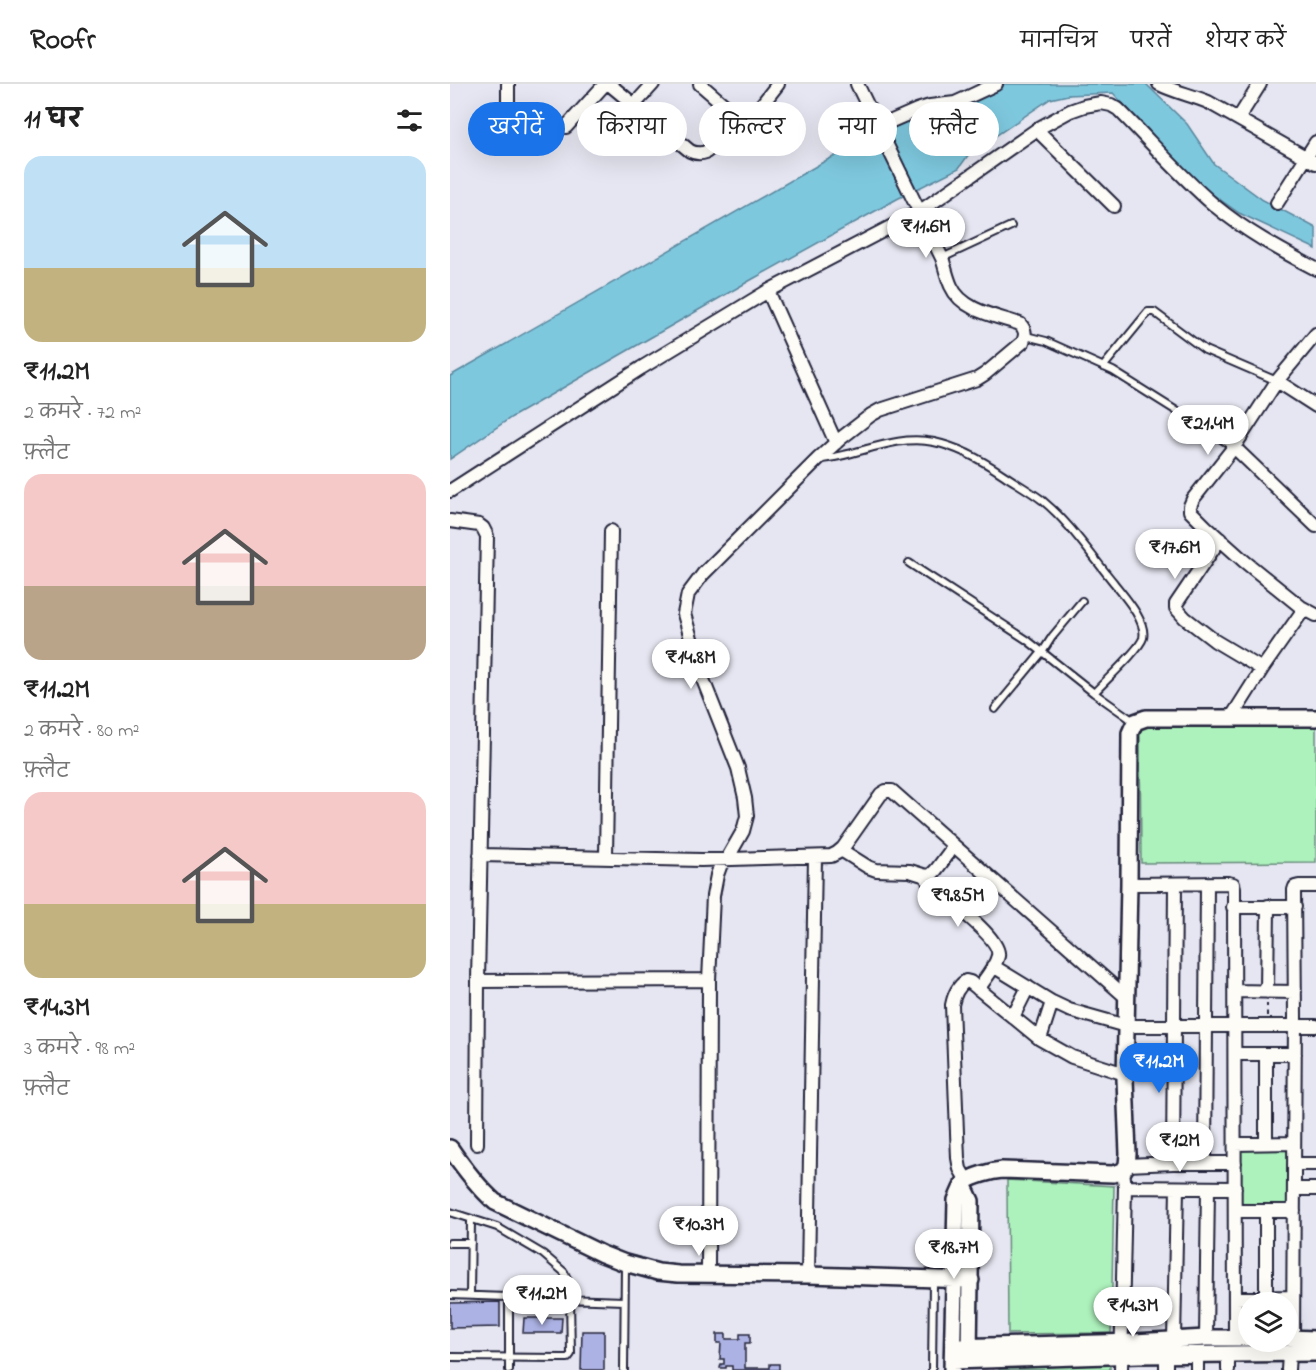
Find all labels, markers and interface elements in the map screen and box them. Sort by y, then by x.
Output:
text: Roofr [30,21,95,62]
text: मानचित्र [1020,27,1097,57]
text: परतें [1130,27,1171,57]
text: शेयर करें [1204,27,1286,57]
text: 11 घर [24,102,82,140]
chip: खरीदें [468,102,565,156]
chip: किराया [577,102,687,156]
chip: फ़िल्टर [699,102,806,156]
chip: नया [818,102,897,156]
chip: फ़्लैट [909,102,999,156]
icon: filters [393,104,426,137]
icon: home [171,195,279,303]
pin: ₹11.6M [877,208,975,259]
text: ₹11.6M [901,213,951,242]
text: ₹11.2M [24,354,90,392]
text: 2 कमरे · 72 m² [24,399,141,428]
pin: ₹21.4M [1159,405,1257,456]
text: ₹21.4M [1182,410,1234,439]
text: फ़्लैट [24,440,70,469]
icon: home [171,513,279,621]
pin: ₹17.6M [1126,529,1224,580]
text: ₹17.6M [1149,534,1201,563]
pin: ₹14.8M [642,639,740,690]
text: ₹14.8M [666,644,716,673]
text: ₹11.2M [24,672,90,710]
text: 2 कमरे · 80 m² [24,717,139,746]
text: फ़्लैट [24,758,70,787]
icon: home [171,831,279,939]
pin: ₹9.85M [909,877,1007,928]
text: ₹9.85M [931,882,985,911]
text: ₹14.3M [24,990,90,1028]
text: 3 कमरे · 98 m² [24,1035,135,1064]
pin: ₹11.2M [1110,1043,1208,1094]
text: ₹11.2M [1134,1048,1184,1077]
text: फ़्लैट [24,1076,70,1105]
pin: ₹12M [1144,1122,1216,1173]
text: ₹12M [1160,1127,1200,1156]
pin: ₹10.3M [650,1206,748,1257]
text: ₹10.3M [673,1211,725,1240]
pin: ₹18.7M [905,1229,1003,1280]
text: ₹18.7M [929,1234,979,1263]
pin: ₹11.2M [493,1275,591,1326]
text: ₹11.2M [517,1280,567,1309]
pin: ₹14.3M [1084,1287,1182,1338]
text: ₹14.3M [1107,1292,1159,1321]
map controls [1238,1292,1298,1352]
button: layers [1238,1292,1298,1352]

